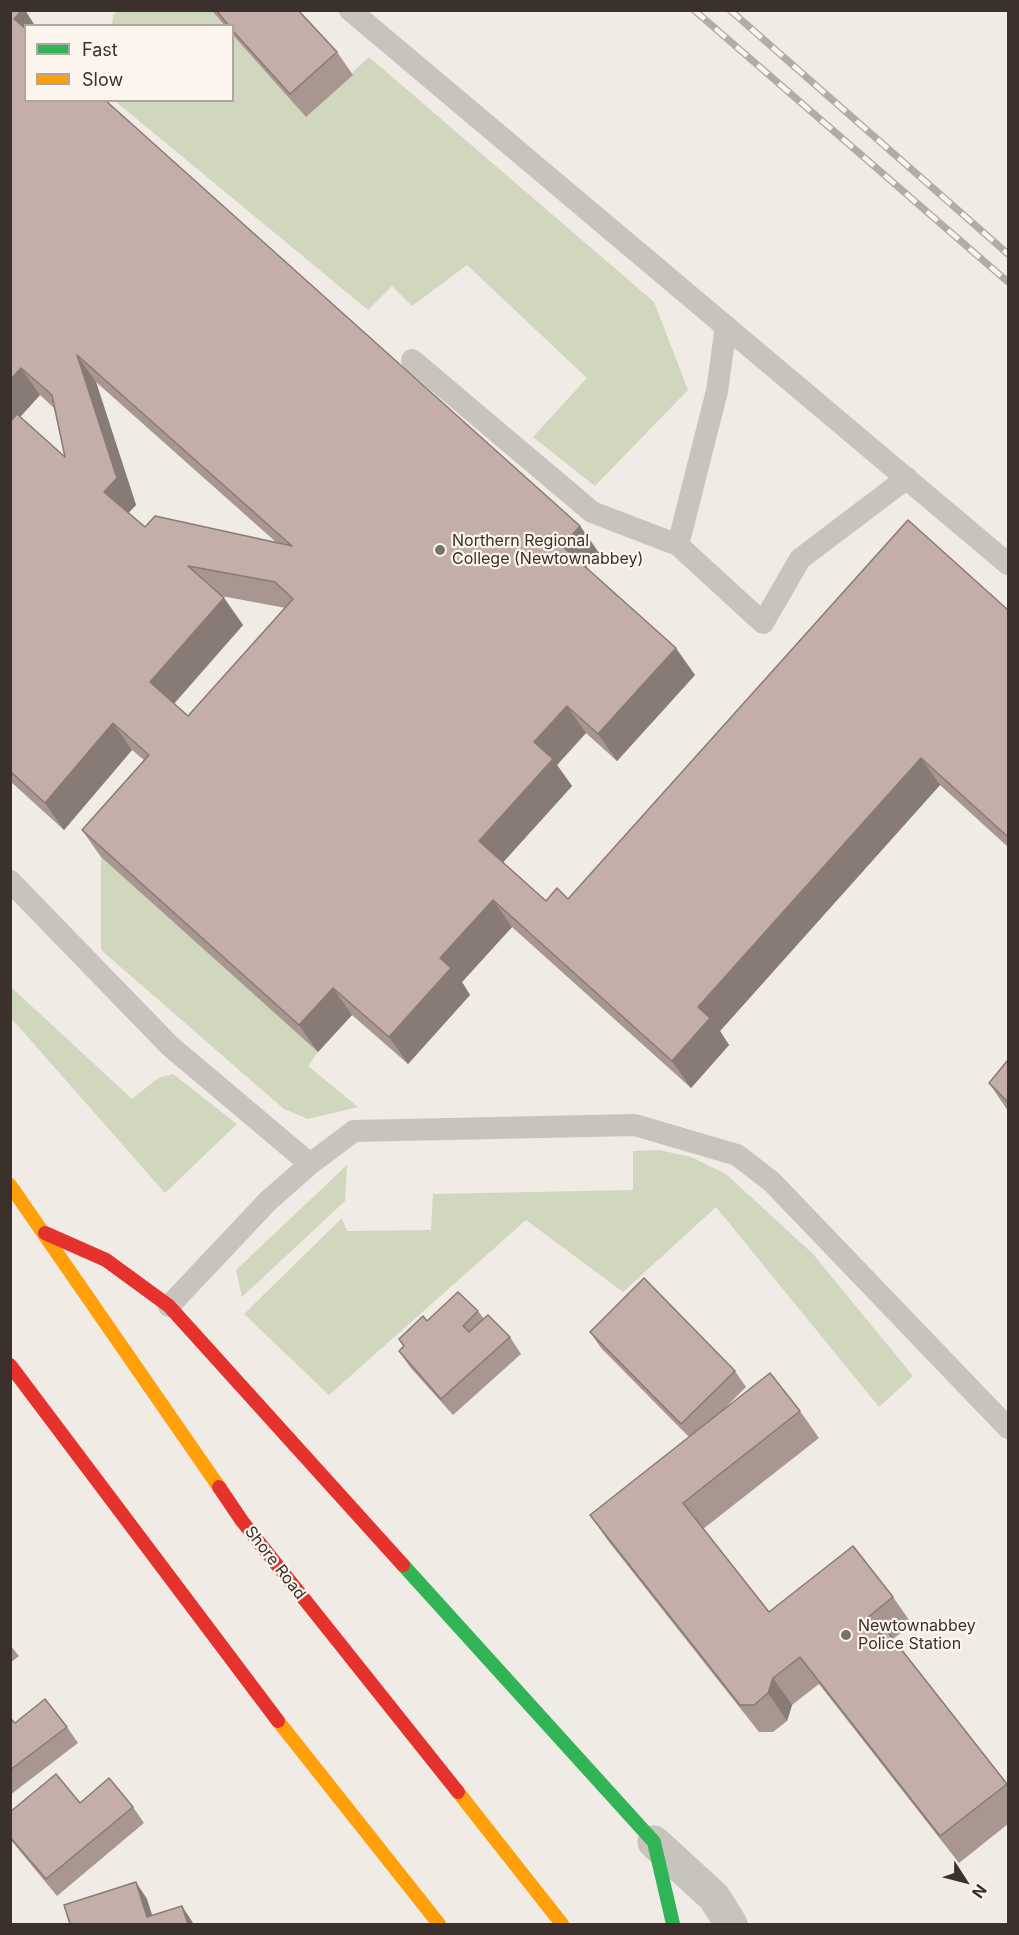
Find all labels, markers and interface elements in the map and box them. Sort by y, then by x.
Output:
legend [24,24,234,102]
text: Fast [82,39,118,60]
text: Slow [82,69,123,90]
place label: Northern Regional College (Newtownabbey) [452,531,643,569]
marker: Northern Regional College (Newtownabbey) [433,543,447,557]
street label: Shore Road [240,1523,310,1603]
place label: Newtownabbey Police Station [858,1616,976,1654]
marker: Newtownabbey Police Station [839,1628,853,1642]
north arrow [935,1851,995,1911]
text: N [968,1881,991,1902]

